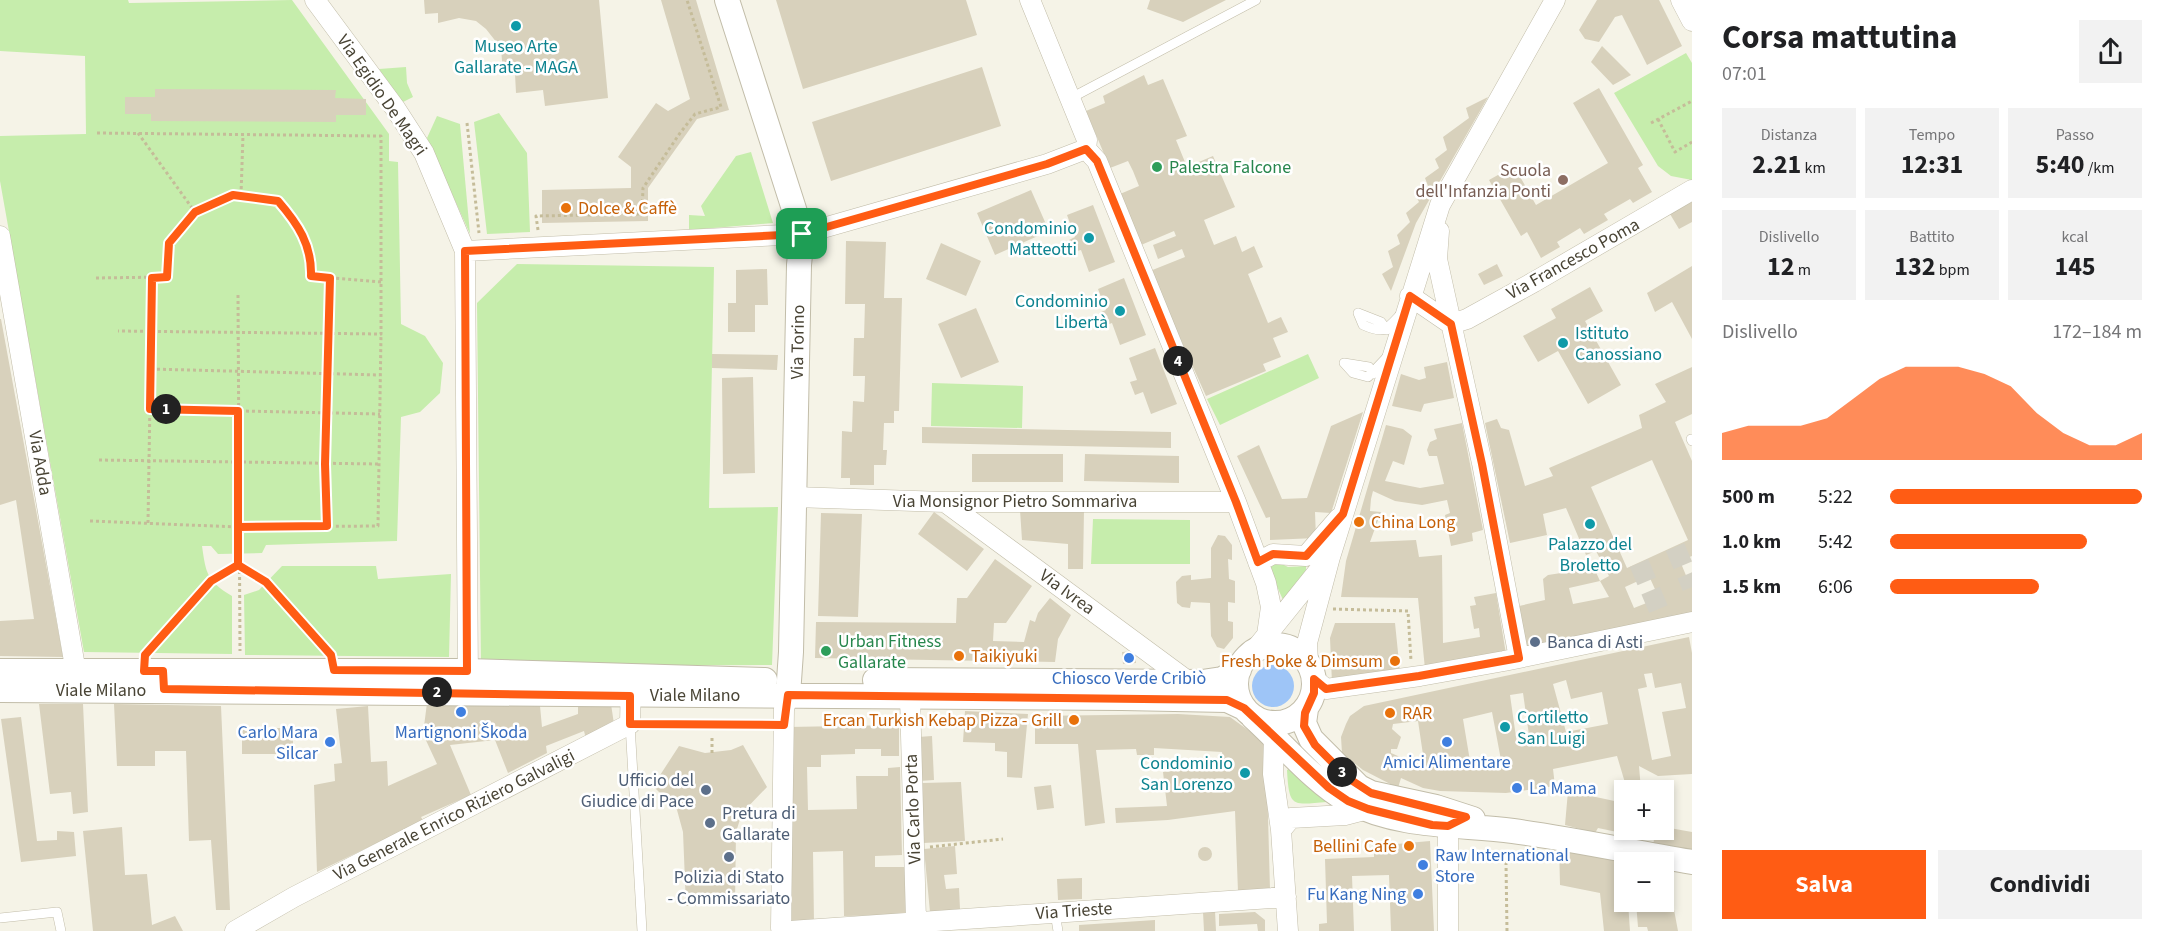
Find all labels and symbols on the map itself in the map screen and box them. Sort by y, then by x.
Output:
marker: Museo Arte Gallarate - MAGA [509,19,523,33]
street label: Via Egidio De Magri [331,29,433,161]
place label: Museo Arte Gallarate - MAGA [454,34,578,80]
place label: Palestra Falcone [1169,155,1291,180]
place label: Scuola dell'Infanzia Ponti [1415,158,1551,204]
marker: Palestra Falcone [1150,160,1164,174]
marker: Scuola dell'Infanzia Ponti [1556,173,1570,187]
place label: Dolce & Caffè [578,196,677,221]
marker: Dolce & Caffè [559,201,573,215]
pin [776,208,827,259]
street label: Via Francesco Poma [1502,212,1644,306]
place label: Condominio Matteotti [984,216,1077,262]
marker: Condominio Matteotti [1082,231,1096,245]
place label: Condominio Libertà [1015,289,1108,335]
street label: Via Torino [785,304,811,380]
marker: Condominio Libertà [1113,304,1127,318]
place label: Istituto Canossiano [1575,321,1662,367]
marker: Istituto Canossiano [1556,336,1570,350]
pin: 4 [1163,346,1193,376]
pin: 1 [151,394,181,424]
street label: Via Adda [22,429,58,497]
street label: Via Monsignor Pietro Sommariva [893,489,1137,514]
place label: China Long [1371,510,1455,535]
marker: China Long [1352,515,1366,529]
marker: Palazzo del Broletto [1583,517,1597,531]
place label: Palazzo del Broletto [1548,532,1632,578]
street label: Via Ivrea [1034,563,1100,621]
place label: Urban Fitness Gallarate [838,629,941,675]
place label: Banca di Asti [1547,630,1643,655]
marker: Banca di Asti [1528,635,1542,649]
marker: Urban Fitness Gallarate [819,644,833,658]
place label: Taikiyuki [971,644,1038,669]
marker: Taikiyuki [952,649,966,663]
place label: Fresh Poke & Dimsum [1221,649,1383,674]
marker: Chiosco Verde Cribiò [1122,651,1136,665]
marker: Fresh Poke & Dimsum [1388,654,1402,668]
place label: Chiosco Verde Cribiò [1052,666,1206,691]
pin: 2 [422,677,452,707]
street label: Viale Milano [56,678,146,703]
street label: Viale Milano [650,683,740,708]
place label: RAR [1402,701,1432,726]
marker: Martignoni Škoda [454,705,468,719]
place label: Cortiletto San Luigi [1517,705,1588,751]
marker: RAR [1383,706,1397,720]
place label: Ercan Turkish Kebap Pizza - Grill [823,708,1062,733]
marker: Ercan Turkish Kebap Pizza - Grill [1067,713,1081,727]
place label: Carlo Mara Silcar [237,720,319,766]
place label: Martignoni Škoda [395,720,527,745]
marker: Cortiletto San Luigi [1498,720,1512,734]
marker: Carlo Mara Silcar [323,735,337,749]
marker: Amici Alimentare [1440,735,1454,749]
street label: Via Generale Enrico Riziero Galvaligi [329,743,579,887]
place label: Amici Alimentare [1383,750,1511,775]
place label: Condominio San Lorenzo [1140,751,1233,797]
street label: Via Carlo Porta [899,753,927,865]
pin: 3 [1327,757,1357,787]
marker: Condominio San Lorenzo [1238,766,1252,780]
place label: Ufficio del Giudice di Pace [581,768,694,814]
place label: La Mama [1529,776,1597,801]
marker: La Mama [1510,781,1524,795]
marker: Ufficio del Giudice di Pace [699,783,713,797]
place label: Pretura di Gallarate [722,801,796,847]
marker: Pretura di Gallarate [703,816,717,830]
place label: Bellini Cafe [1313,834,1397,859]
marker: Bellini Cafe [1402,839,1416,853]
place label: Raw International Store [1435,843,1569,889]
marker: Polizia di Stato - Commissariato [722,850,736,864]
marker: Raw International Store [1416,858,1430,872]
place label: Polizia di Stato - Commissariato [668,865,790,911]
place label: Fu Kang Ning [1307,882,1406,907]
marker: Fu Kang Ning [1411,887,1425,901]
street label: Via Trieste [1035,896,1113,926]

